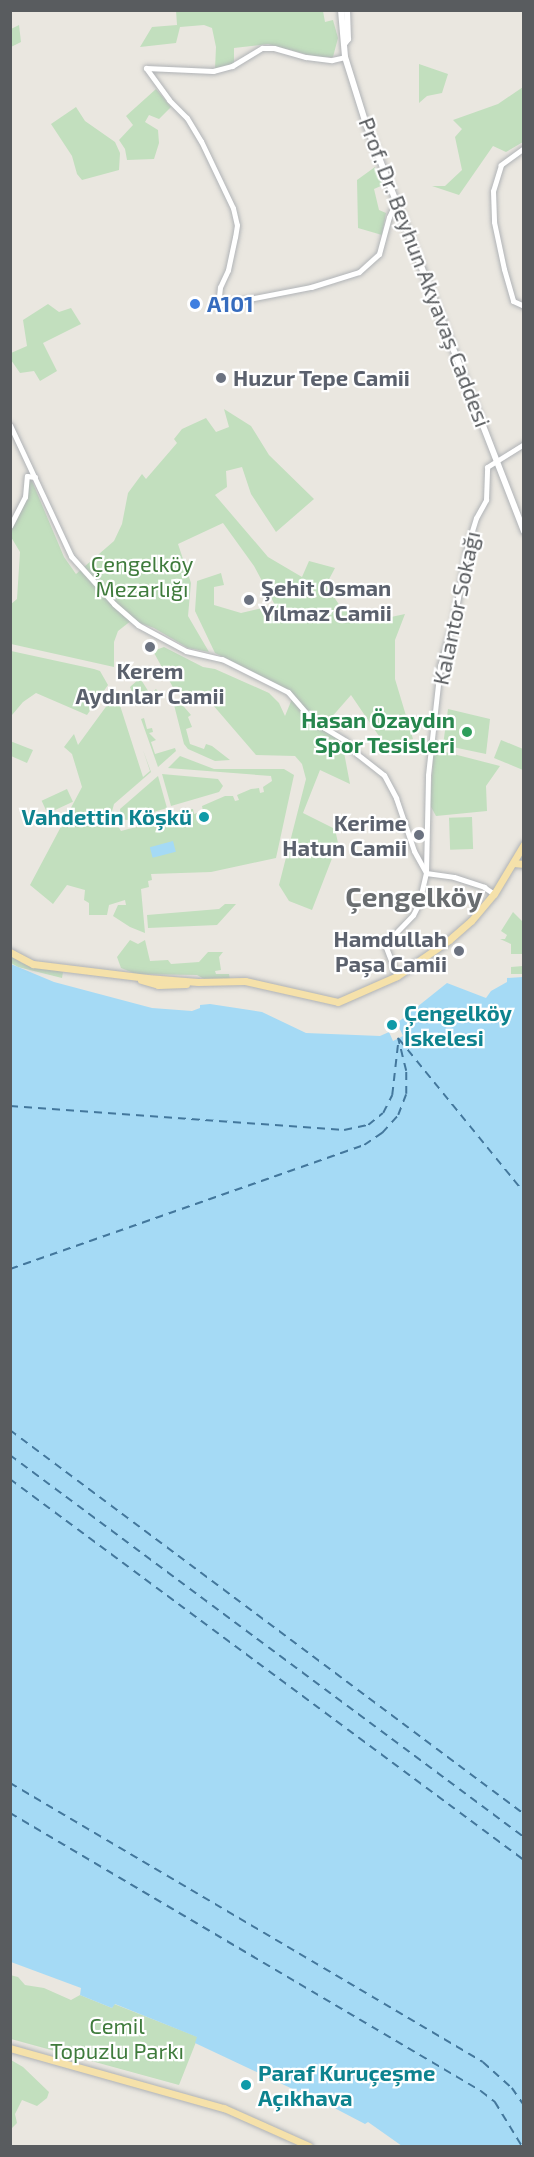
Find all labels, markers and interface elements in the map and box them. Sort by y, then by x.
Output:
street label: Prof. Dr. Beyhun Akyavaş Caddesi [354,113,496,431]
place label: A101 [207,291,254,317]
marker: A101 [188,297,202,311]
place label: Huzur Tepe Camii [233,365,411,391]
marker: Huzur Tepe Camii [214,371,228,385]
street label: Kalantor Sokağı [427,528,485,688]
park label: Çengelköy Mezarlığı [91,550,193,602]
place label: Şehit Osman Yılmaz Camii [261,574,392,626]
marker: Şehit Osman Yılmaz Camii [242,593,256,607]
marker: Kerem Aydınlar Camii [143,640,157,654]
place label: Kerem Aydınlar Camii [75,657,225,708]
place label: Hasan Özaydın Spor Tesisleri [301,706,455,758]
marker: Hasan Özaydın Spor Tesisleri [460,725,474,739]
place label: Vahdettin Köşkü [22,804,192,830]
place label: Kerime Hatun Camii [282,809,407,860]
marker: Vahdettin Köşkü [197,810,211,824]
marker: Kerime Hatun Camii [412,828,426,842]
district label: Çengelköy [345,879,483,913]
place label: Hamdullah Paşa Camii [334,925,447,976]
marker: Hamdullah Paşa Camii [452,944,466,958]
place label: Çengelköy İskelesi [404,999,512,1050]
marker: Çengelköy İskelesi [385,1018,399,1032]
park label: Cemil Topuzlu Parkı [50,2012,184,2064]
place label: Paraf Kuruçeşme Açıkhava [258,2059,436,2110]
marker: Paraf Kuruçeşme Açıkhava [239,2078,253,2092]

